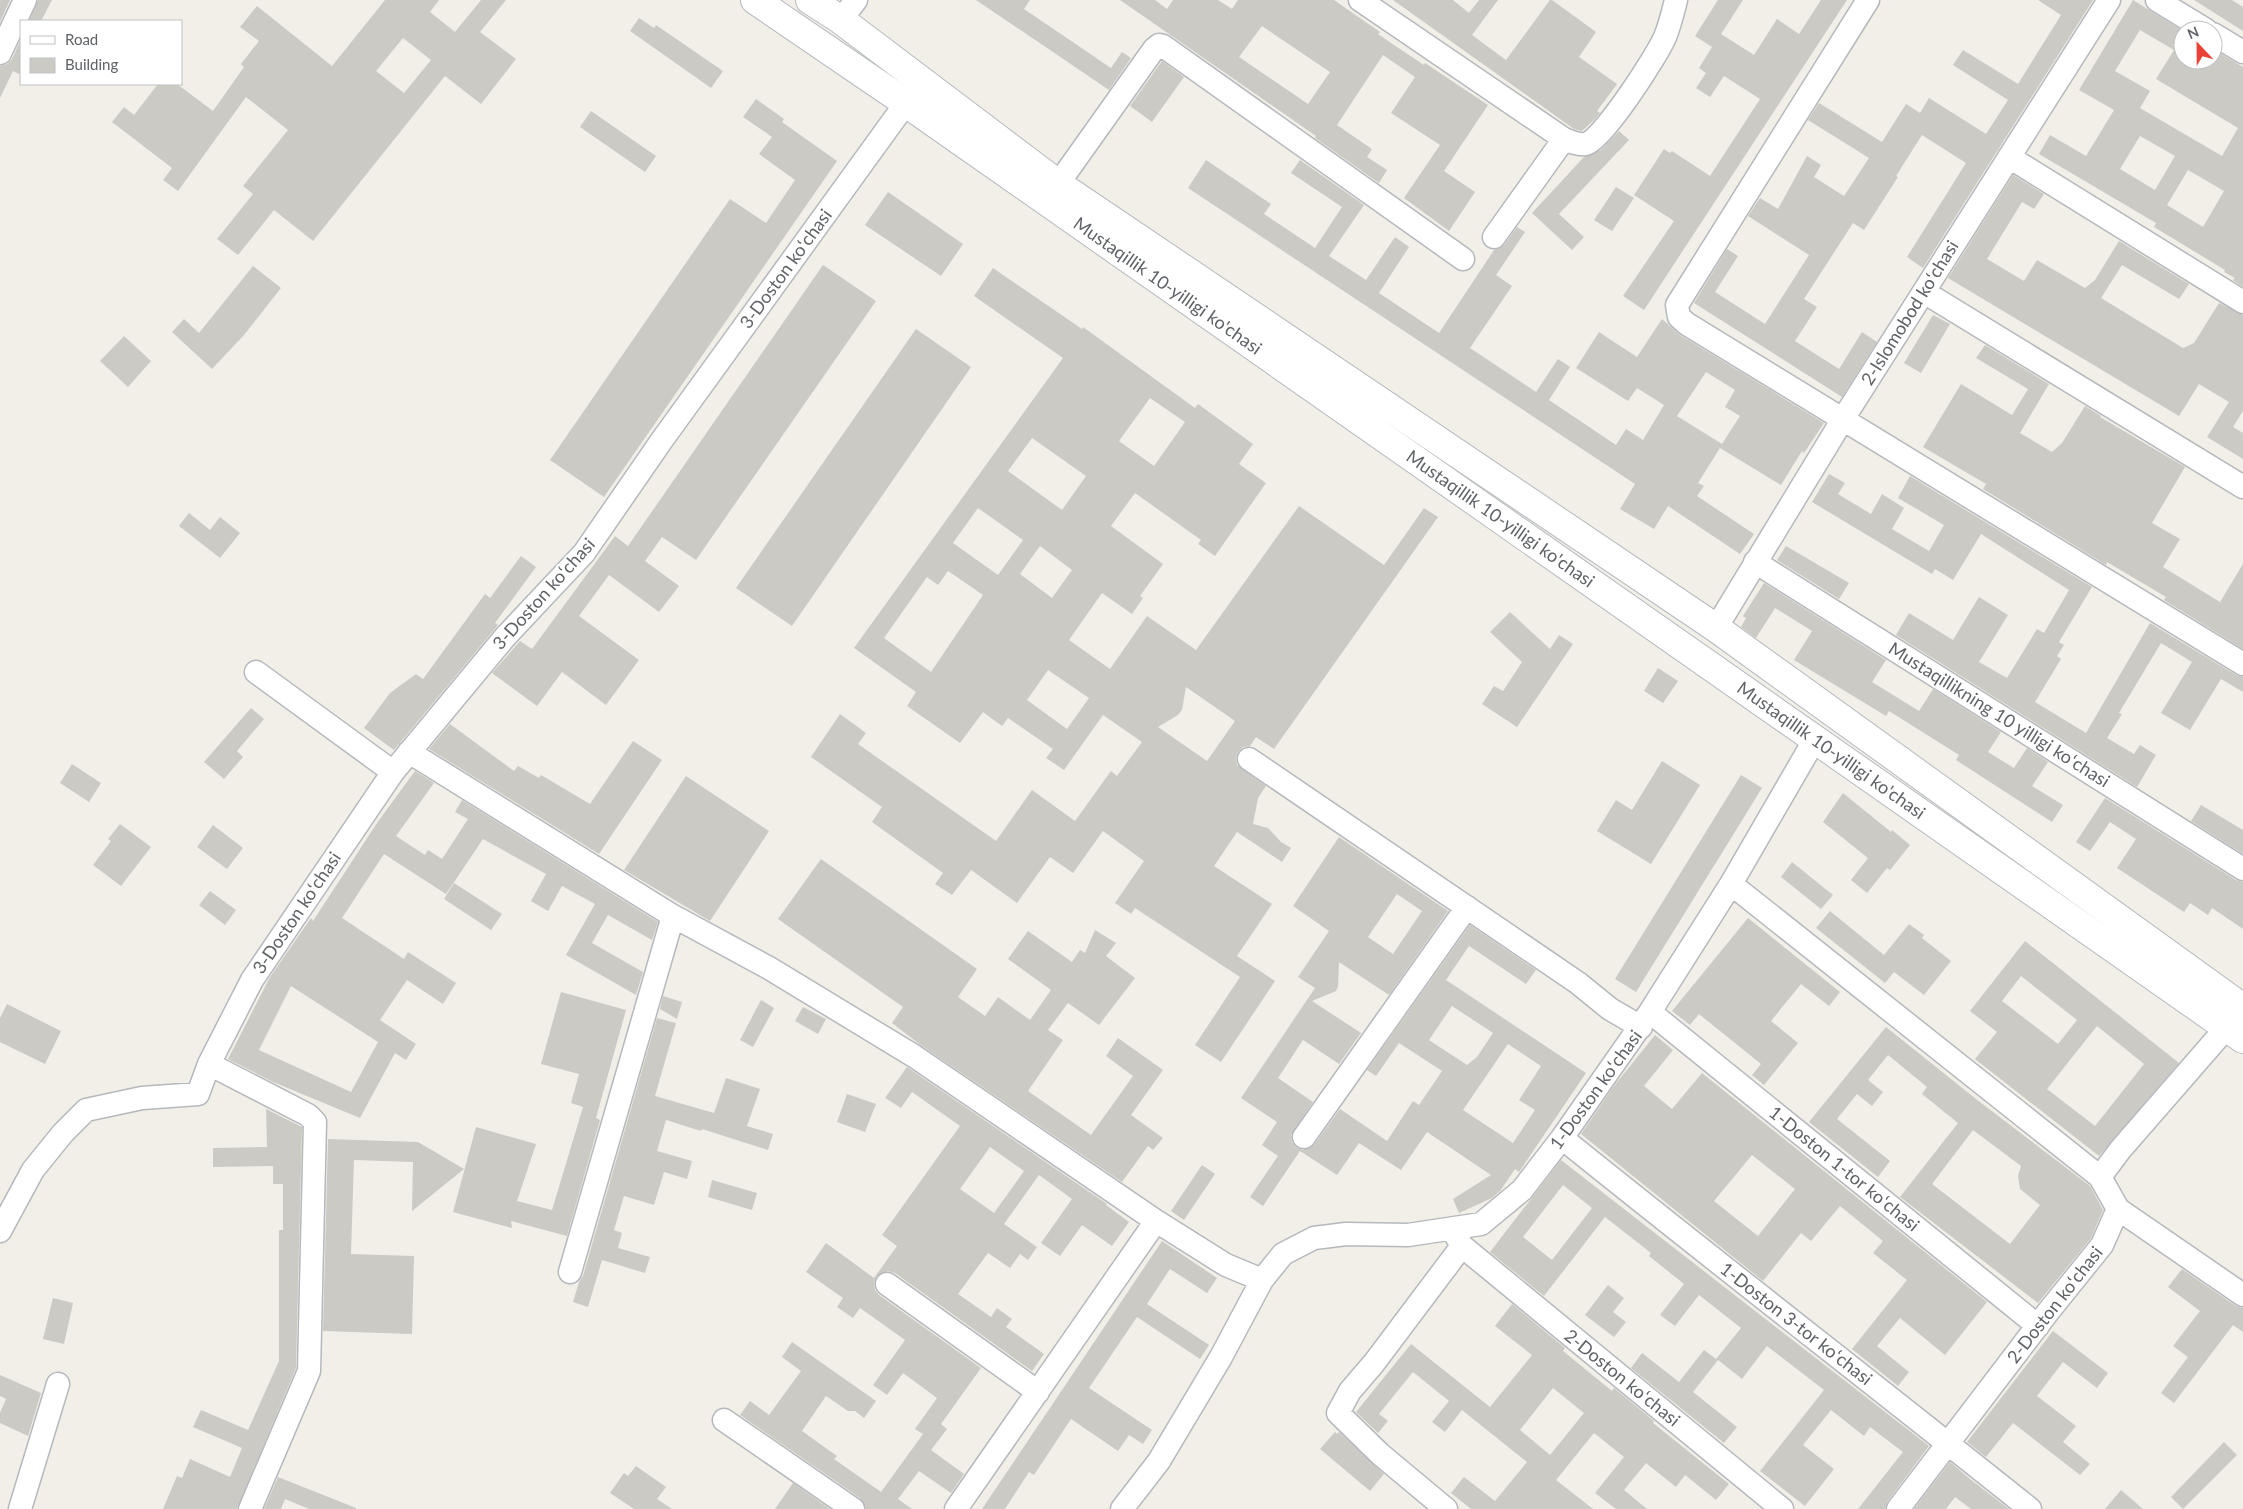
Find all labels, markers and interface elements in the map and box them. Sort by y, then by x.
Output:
legend [20,20,182,85]
north arrow [2173,20,2223,70]
text: N [2185,23,2201,42]
text: Road [65,30,98,48]
text: Building [65,55,118,73]
street label: 3-Doston koʻchasi [734,204,836,332]
street label: Mustaqillik 10-yilligi ko'chasi [1070,212,1266,359]
street label: 2-Islomobod koʻchasi [1856,236,1963,389]
street label: Mustaqillik 10-yilligi ko'chasi [1402,445,1599,592]
street label: 3-Doston koʻchasi [487,533,599,654]
street label: Mustaqillikning 10 yilligi koʻchasi [1885,637,2114,791]
street label: Mustaqillik 10-yilligi ko'chasi [1733,676,1930,823]
street label: 3-Doston koʻchasi [247,847,345,978]
street label: 1-Doston koʻchasi [1544,1025,1646,1153]
street label: 1-Doston 1-tor koʻchasi [1765,1101,1924,1236]
street label: 2-Doston koʻchasi [2002,1242,2107,1367]
street label: 1-Doston 3-tor koʻchasi [1716,1257,1877,1389]
street label: 2-Doston koʻchasi [1560,1324,1685,1431]

